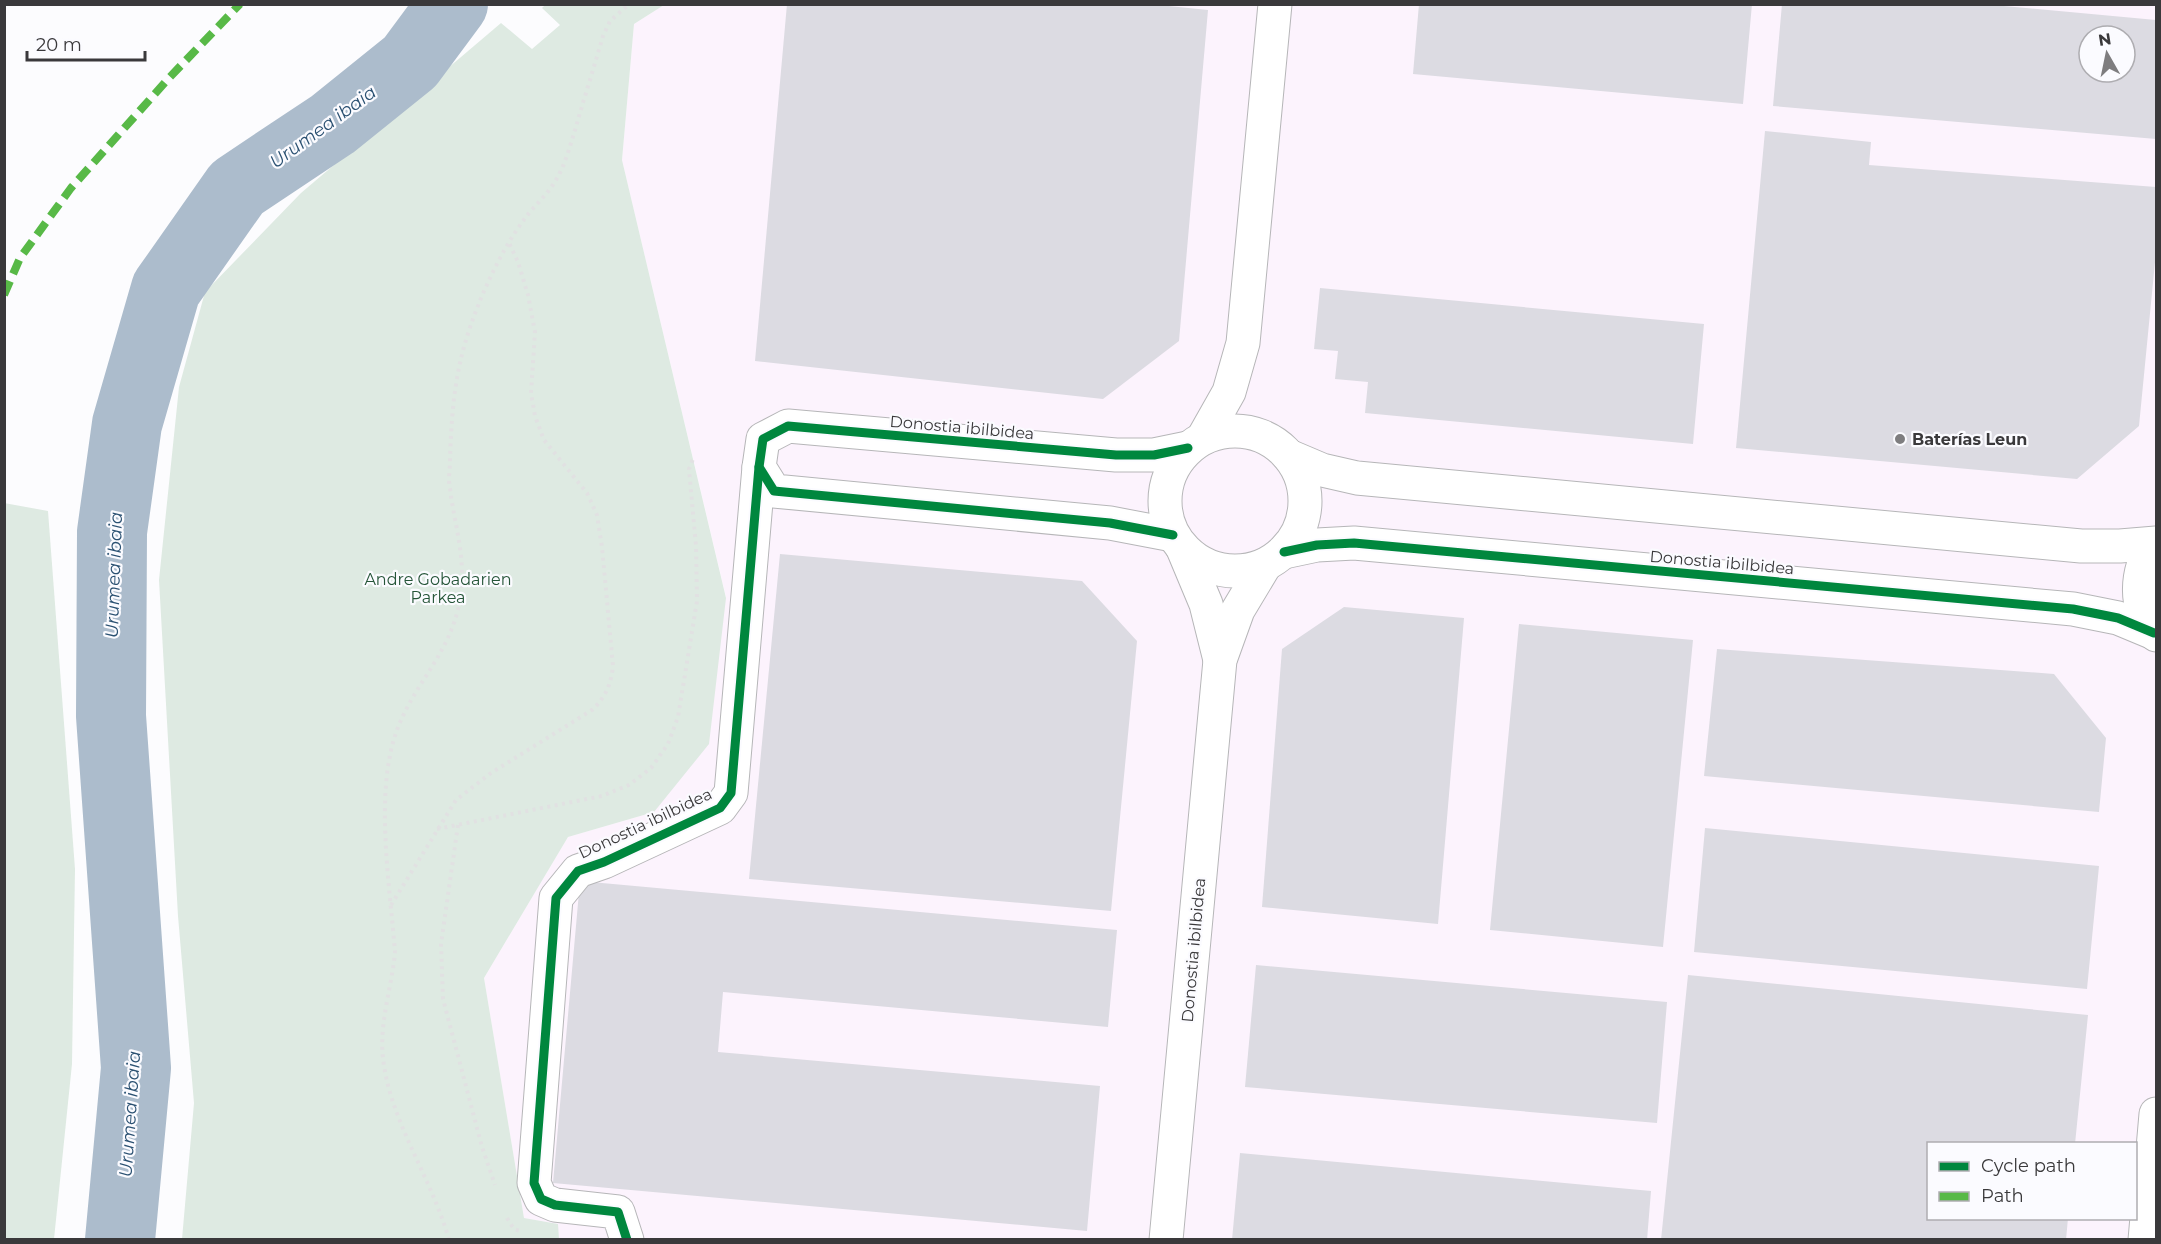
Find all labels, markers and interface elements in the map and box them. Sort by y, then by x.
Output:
scale bar [27,24,146,62]
north arrow [2077,24,2137,84]
text: N [2097,29,2113,50]
text: 20 m [36,34,82,56]
water label: Urumea ibaia [265,81,381,173]
street label: Donostia ibilbidea [889,412,1035,443]
place label: Baterías Leun [1912,430,2027,449]
marker: Baterías Leun [1893,432,1907,446]
water label: Urumea ibaia [101,511,127,639]
street label: Donostia ibilbidea [1649,547,1795,578]
park label: Andre Gobadarien Parkea [364,570,512,607]
street label: Donostia ibilbidea [576,784,715,863]
street label: Donostia ibilbidea [1178,877,1209,1023]
water label: Urumea ibaia [115,1050,145,1178]
legend [1927,1142,2137,1220]
text: Cycle path [1981,1155,2076,1177]
text: Path [1981,1185,2024,1207]

